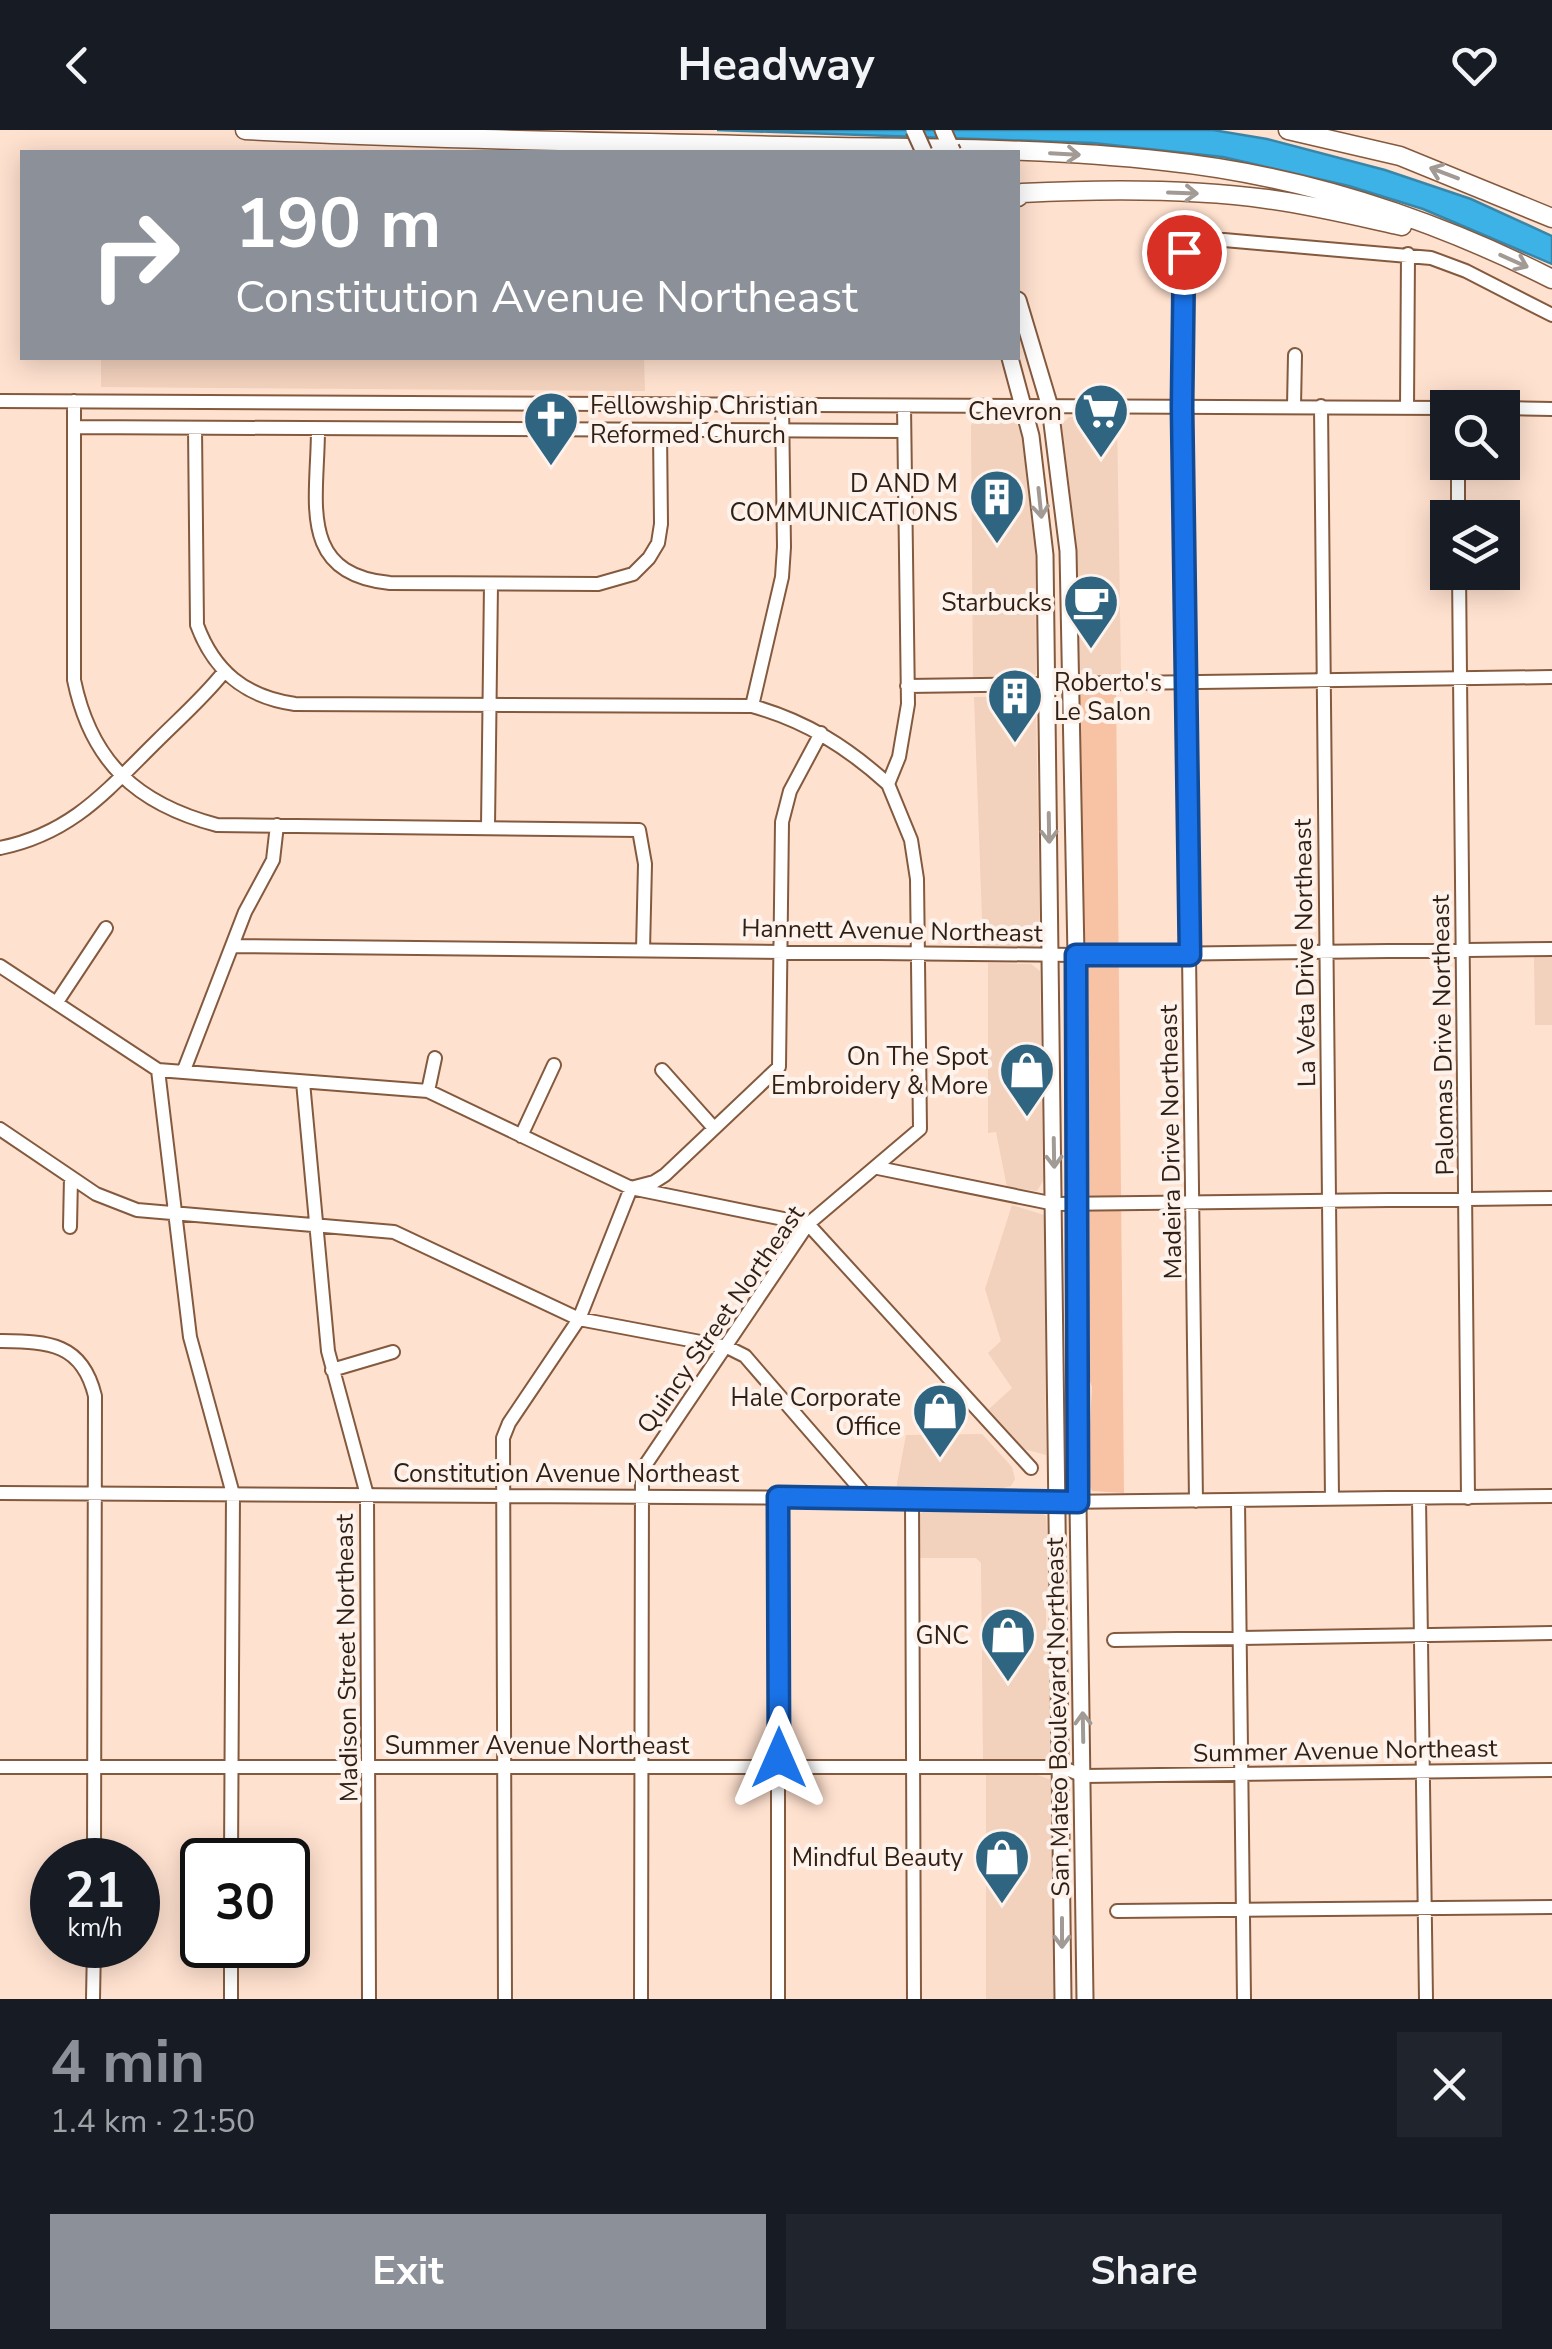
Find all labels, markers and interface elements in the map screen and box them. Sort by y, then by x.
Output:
text: Headway [678,35,874,96]
icon: back [50,38,105,93]
icon: heart [1447,38,1502,93]
one-way arrow [1048,145,1080,164]
one-way arrow [1429,163,1460,181]
text: 190 m [235,176,441,272]
one-way arrow [1167,184,1199,203]
icon: right [70,190,200,320]
pin [1142,210,1227,295]
icon: arrive [1157,225,1212,280]
one-way arrow [1498,253,1529,271]
text: Constitution Avenue Northeast [235,267,858,328]
supermarket icon: Chevron [1071,381,1131,460]
church icon: Fellowship Christian Reformed Church [521,389,581,468]
place label: Fellowship Christian Reformed Church [590,389,818,452]
map controls [1430,390,1520,590]
button: search [1430,390,1520,480]
place label: Chevron [968,395,1062,429]
place label: D AND M COMMUNICATIONS [729,467,958,530]
building icon: D AND M COMMUNICATIONS [967,467,1027,546]
one-way arrow [1031,486,1050,519]
button: layers [1430,500,1520,590]
cafe icon: Starbucks [1061,572,1121,651]
place label: Starbucks [941,586,1052,620]
building icon: Roberto's Le Salon [985,666,1045,745]
place label: Roberto's Le Salon [1054,666,1162,729]
one-way arrow [1039,811,1058,843]
street label: La Veta Drive Northeast [1286,818,1324,1088]
street label: Palomas Drive Northeast [1424,894,1462,1176]
street label: Hannett Avenue Northeast [741,911,1043,951]
street label: Madeira Drive Northeast [1152,1004,1190,1280]
place label: On The Spot Embroidery & More [771,1040,988,1103]
shop icon: On The Spot Embroidery & More [997,1040,1057,1119]
one-way arrow [1044,1136,1064,1168]
street label: Quincy Street Northeast [629,1199,813,1440]
place label: Hale Corporate Office [730,1381,901,1444]
shop icon: Hale Corporate Office [910,1381,970,1460]
street label: Constitution Avenue Northeast [393,1457,739,1491]
street label: Madison Street Northeast [327,1513,367,1802]
street label: San Mateo Boulevard Northeast [1038,1537,1078,1897]
shop icon: GNC [978,1605,1038,1684]
place label: GNC [916,1619,969,1653]
position arrow [727,1706,831,1810]
one-way arrow [1073,1711,1092,1743]
street label: Summer Avenue Northeast [385,1729,690,1763]
street label: Summer Avenue Northeast [1192,1731,1498,1771]
shop icon: Mindful Beauty [972,1827,1032,1906]
speed limit sign: 30 [180,1838,310,1968]
place label: Mindful Beauty [792,1841,963,1875]
text: 21 [65,1856,125,1925]
text: km/h [67,1911,123,1945]
one-way arrow [1052,1916,1072,1948]
text: 4 min [50,2021,205,2103]
button: close [1397,2032,1502,2137]
text: 1.4 km · 21:50 [50,2100,255,2143]
button: Exit [50,2214,766,2329]
button: Share [786,2214,1502,2329]

